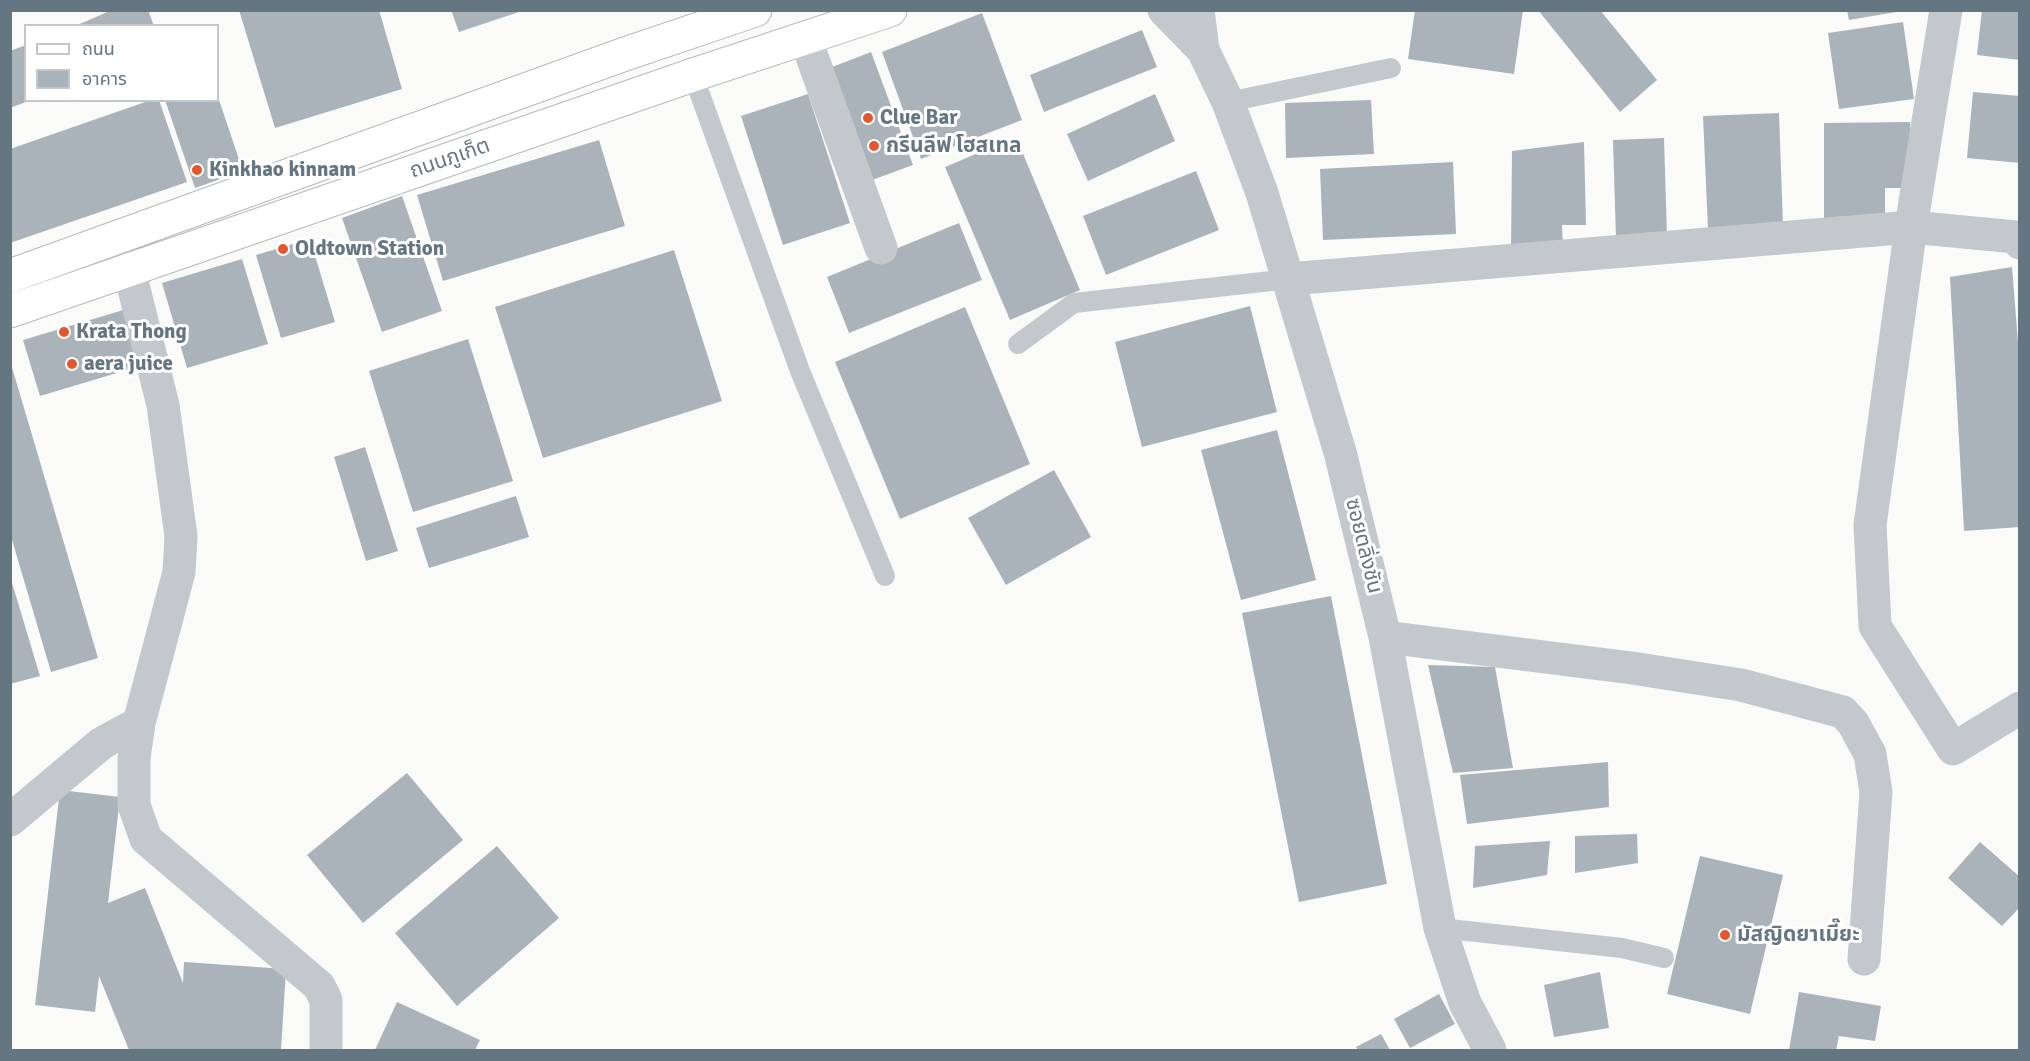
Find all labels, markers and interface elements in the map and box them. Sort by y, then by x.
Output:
legend [24,24,219,102]
text: ถนน [82,38,115,60]
text: อาคาร [82,68,127,90]
place label: Clue Bar [880,105,958,131]
marker: Clue Bar [861,111,875,125]
place label: กรีนลีฟ โฮสเทล [886,133,1021,159]
street label: ถนนภูเก็ต [407,134,493,184]
marker: กรีนลีฟ โฮสเทล [867,139,881,153]
place label: Kinkhao kinnam [209,157,356,183]
marker: Kinkhao kinnam [190,163,204,177]
place label: Oldtown Station [295,236,444,262]
marker: Oldtown Station [276,242,290,256]
place label: Krata Thong [76,319,187,345]
marker: Krata Thong [57,325,71,339]
place label: aera juice [84,351,173,377]
marker: aera juice [65,357,79,371]
street label: ซอยตลิ่งชัน [1339,496,1387,596]
place label: มัสญิดยาเมี๊ยะ [1737,922,1860,948]
marker: มัสญิดยาเมี๊ยะ [1718,928,1732,942]

